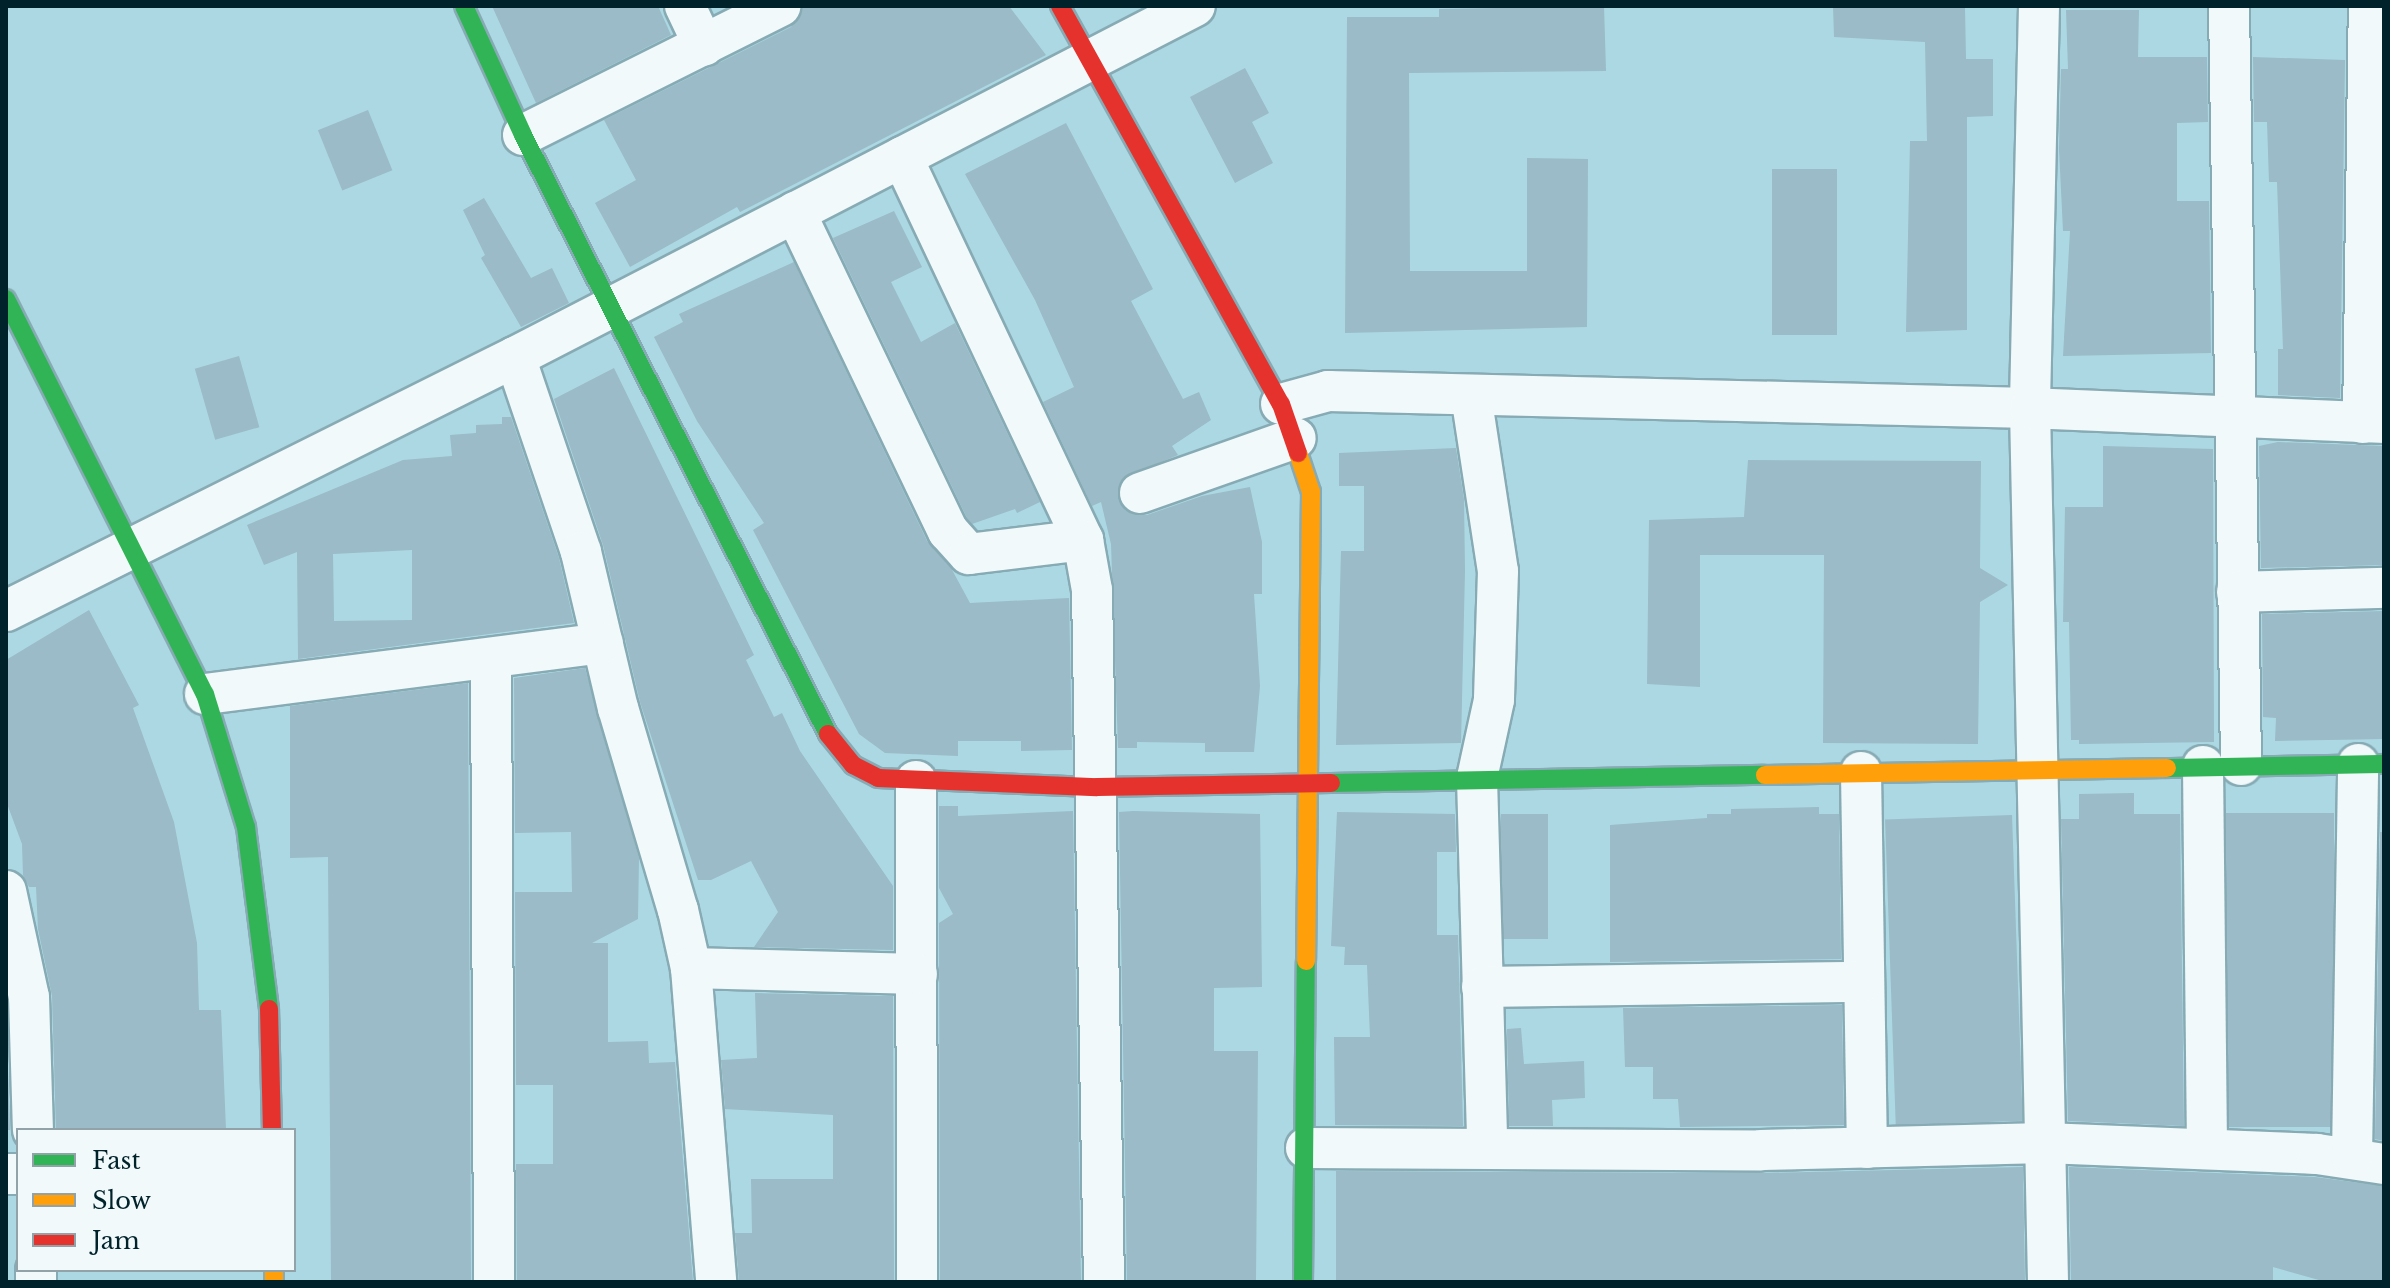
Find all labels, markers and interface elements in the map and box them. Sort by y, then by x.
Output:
legend [16,1128,296,1272]
text: Fast [92,1146,140,1175]
text: Slow [92,1186,151,1215]
text: Jam [92,1226,140,1255]

